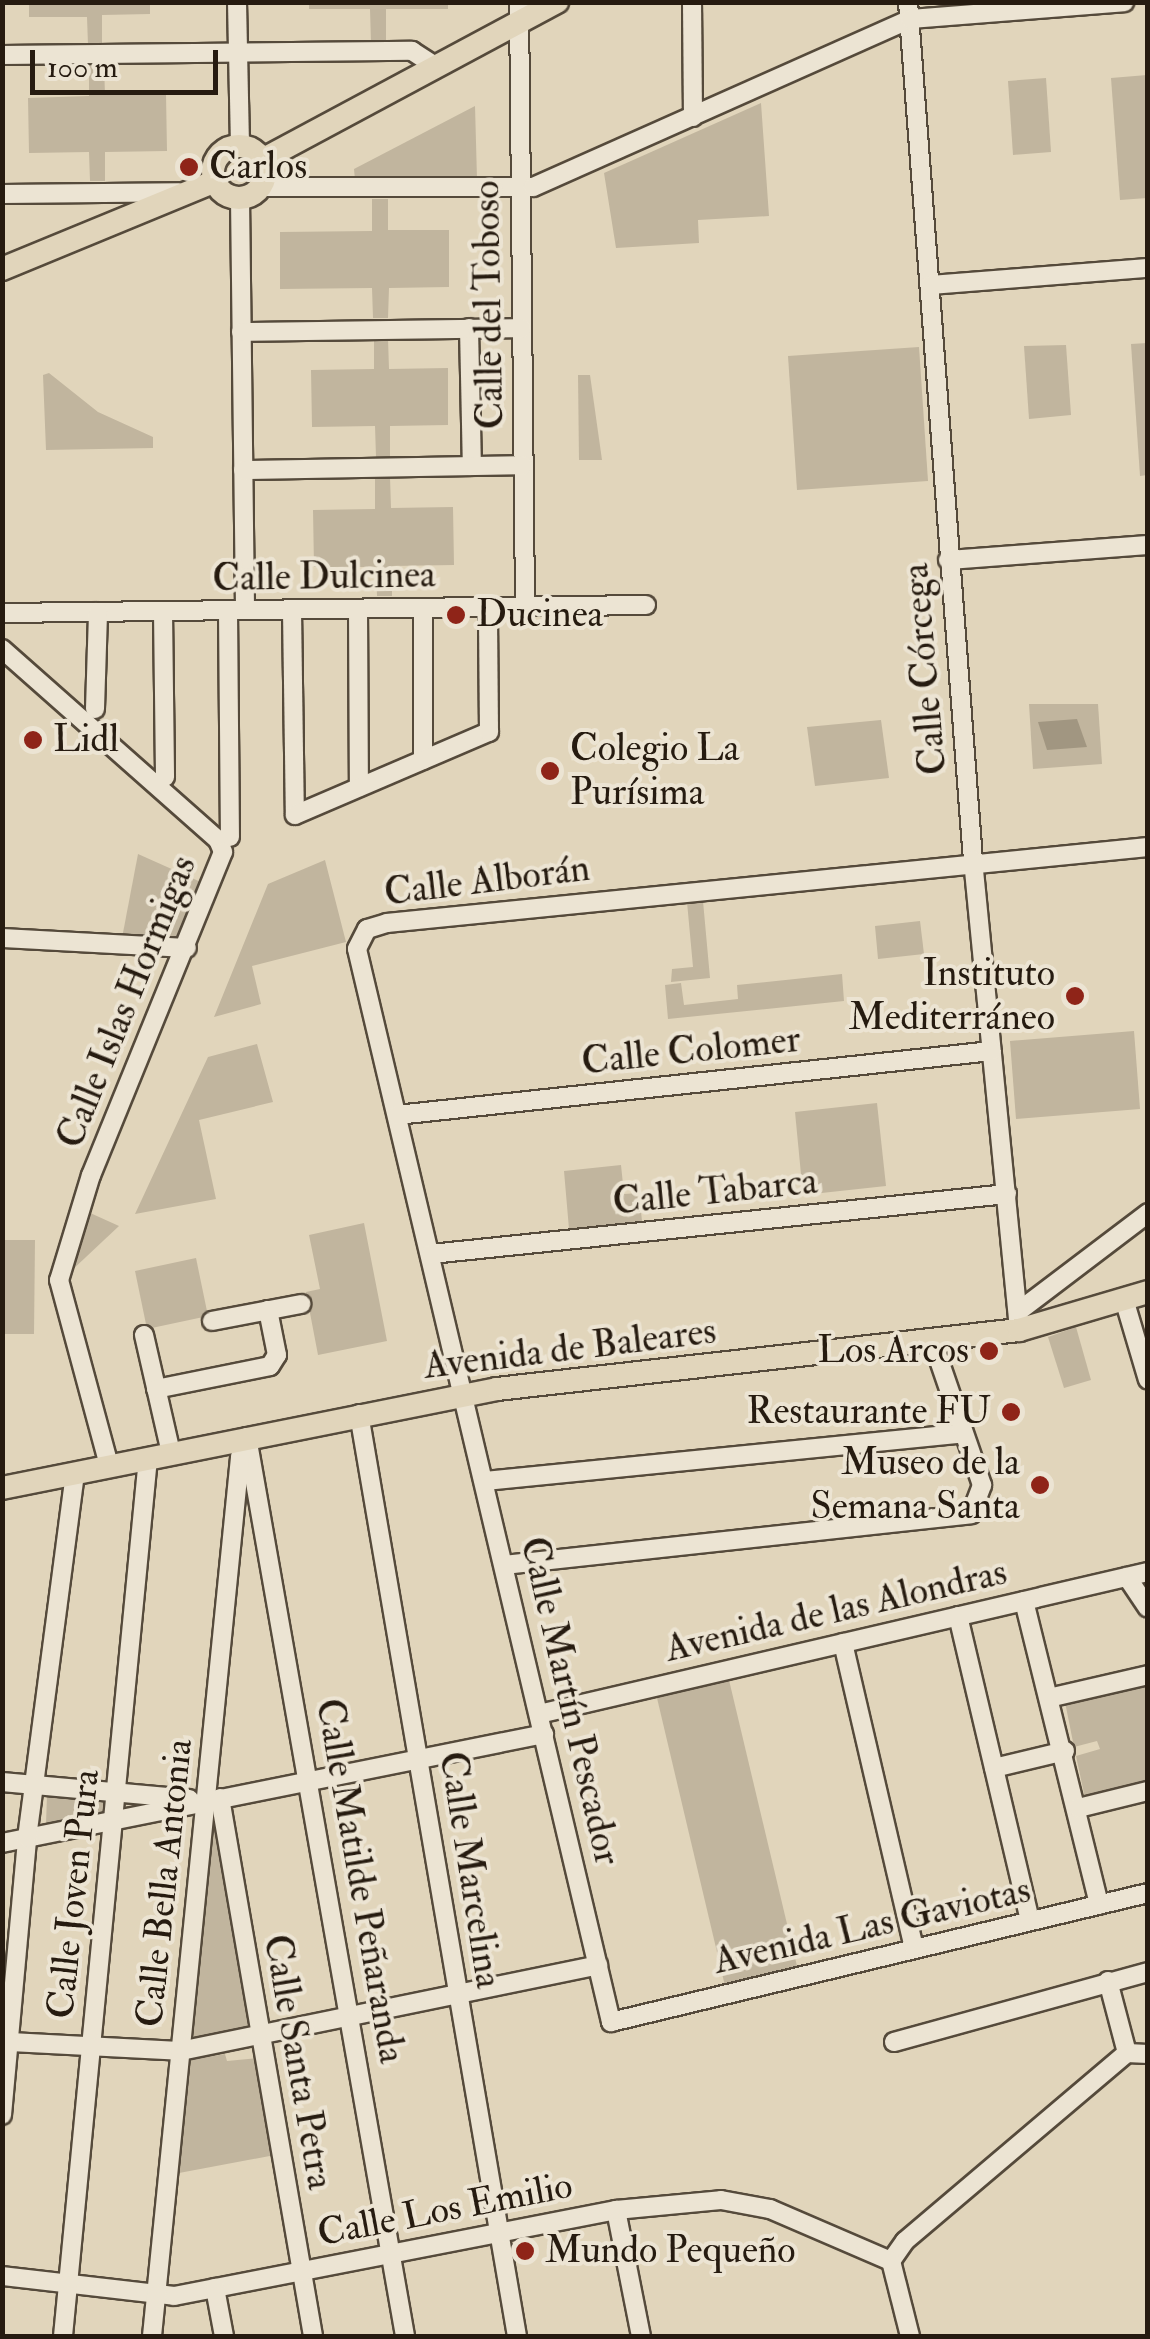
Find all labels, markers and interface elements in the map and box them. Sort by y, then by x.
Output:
scale bar [35,30,222,92]
text: 100 m [47,49,118,86]
place label: Carlos [209,144,307,190]
marker: Carlos [178,156,200,178]
street label: Calle del Toboso [464,180,514,430]
street label: Calle Dulcinea [212,552,436,602]
street label: Calle Córcega [893,561,957,777]
place label: Ducinea [476,592,603,638]
marker: Ducinea [445,604,467,626]
place label: Lidl [53,717,119,763]
place label: Colegio La Purísima [570,726,739,816]
marker: Lidl [22,729,44,751]
marker: Colegio La Purísima [539,760,561,782]
street label: Calle Alborán [382,846,592,916]
street label: Calle Islas Hormigas [48,849,206,1155]
place label: Instituto Mediterráneo [849,951,1055,1040]
marker: Instituto Mediterráneo [1064,985,1086,1007]
street label: Calle Colomer [579,1017,803,1085]
street label: Calle Tabarca [611,1159,819,1225]
street label: Avenida de Baleares [421,1308,719,1390]
place label: Los Arcos [817,1328,969,1374]
marker: Los Arcos [978,1340,1000,1362]
place label: Restaurante FU [747,1389,991,1435]
marker: Restaurante FU [1000,1401,1022,1423]
place label: Museo de la Semana Santa [811,1440,1020,1530]
marker: Museo de la Semana Santa [1029,1474,1051,1496]
street label: Calle Martín Pescador [510,1533,630,1869]
street label: Avenida de las Alondras [661,1550,1011,1672]
street label: Calle Matilde Peñaranda [305,1695,415,2067]
street label: Calle Bella Antonia [127,1737,203,2029]
street label: Calle Marcelina [429,1748,511,1992]
street label: Calle Joven Pura [38,1767,110,2021]
street label: Avenida Las Gaviotas [709,1867,1035,1985]
street label: Calle Santa Petra [253,1931,343,2193]
street label: Calle Los Emilio [314,2163,576,2257]
place label: Mundo Pequeño [545,2228,796,2274]
marker: Mundo Pequeño [514,2240,536,2262]

